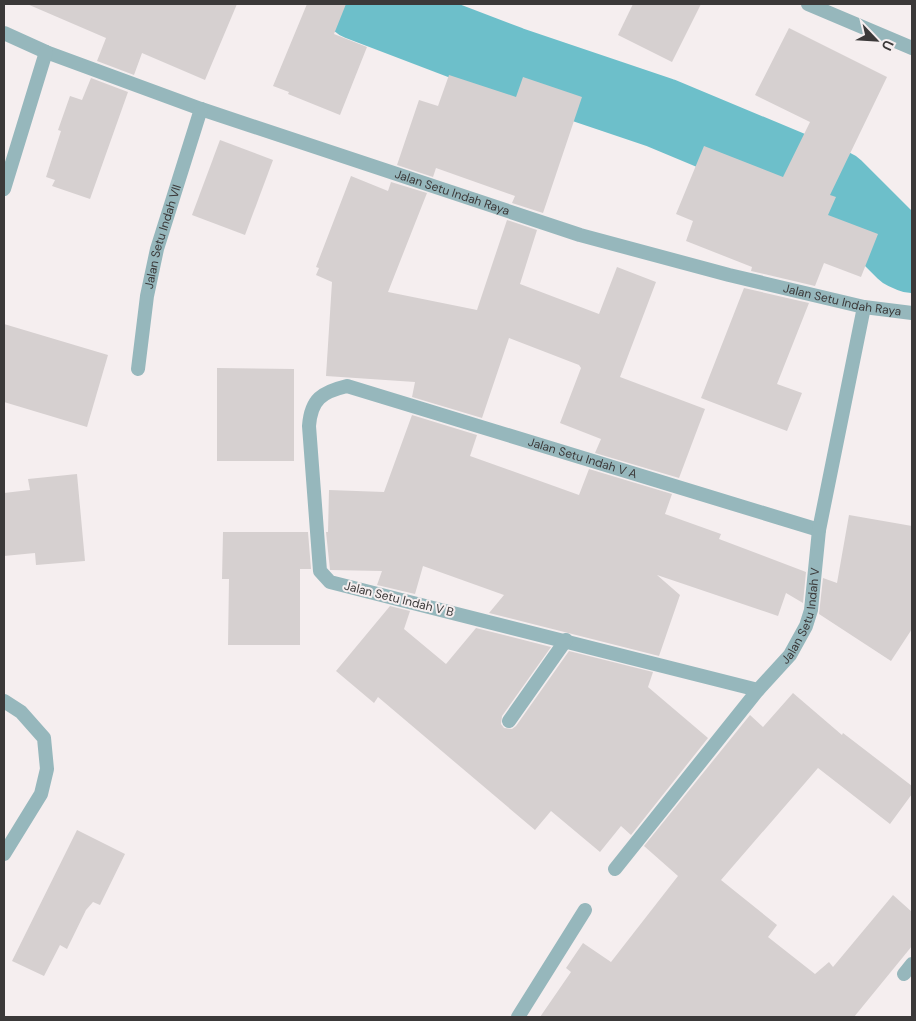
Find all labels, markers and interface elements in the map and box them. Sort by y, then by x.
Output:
north arrow [851,15,901,65]
text: U [878,37,898,54]
street label: Jalan Setu Indah Raya [393,166,512,219]
street label: Jalan Setu Indah VII [141,182,185,290]
street label: Jalan Setu Indah Raya [782,280,902,320]
street label: Jalan Setu Indah V A [526,434,639,482]
street label: Jalan Setu Indah V [778,567,823,667]
street label: Jalan Setu Indah V B [343,578,455,620]

